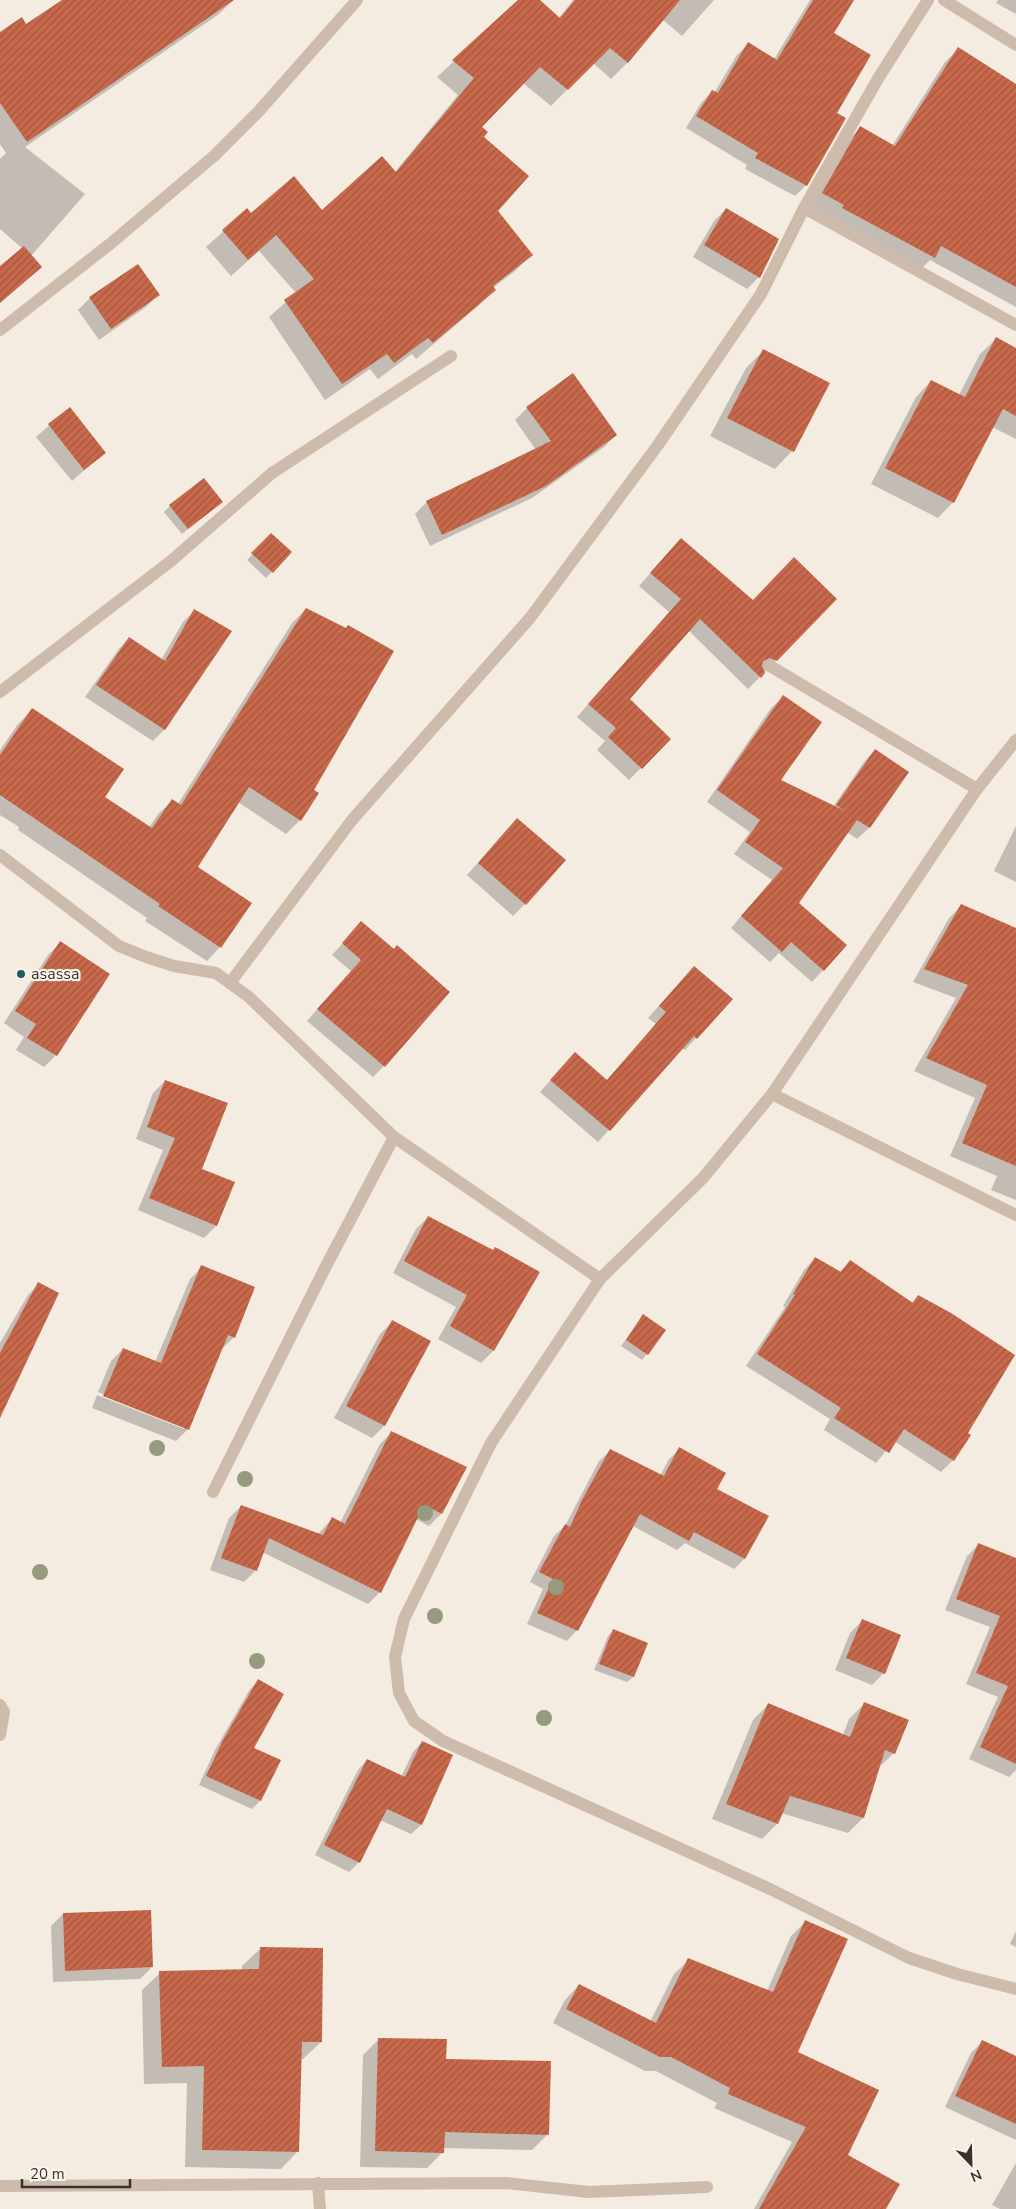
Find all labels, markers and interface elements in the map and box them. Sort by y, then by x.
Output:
place label: asassa [31,963,80,985]
marker: asassa [15,968,27,980]
north arrow [946,2139,996,2189]
scale bar [22,2156,130,2188]
text: 20 m [30,2164,65,2184]
text: N [967,2165,984,2186]

